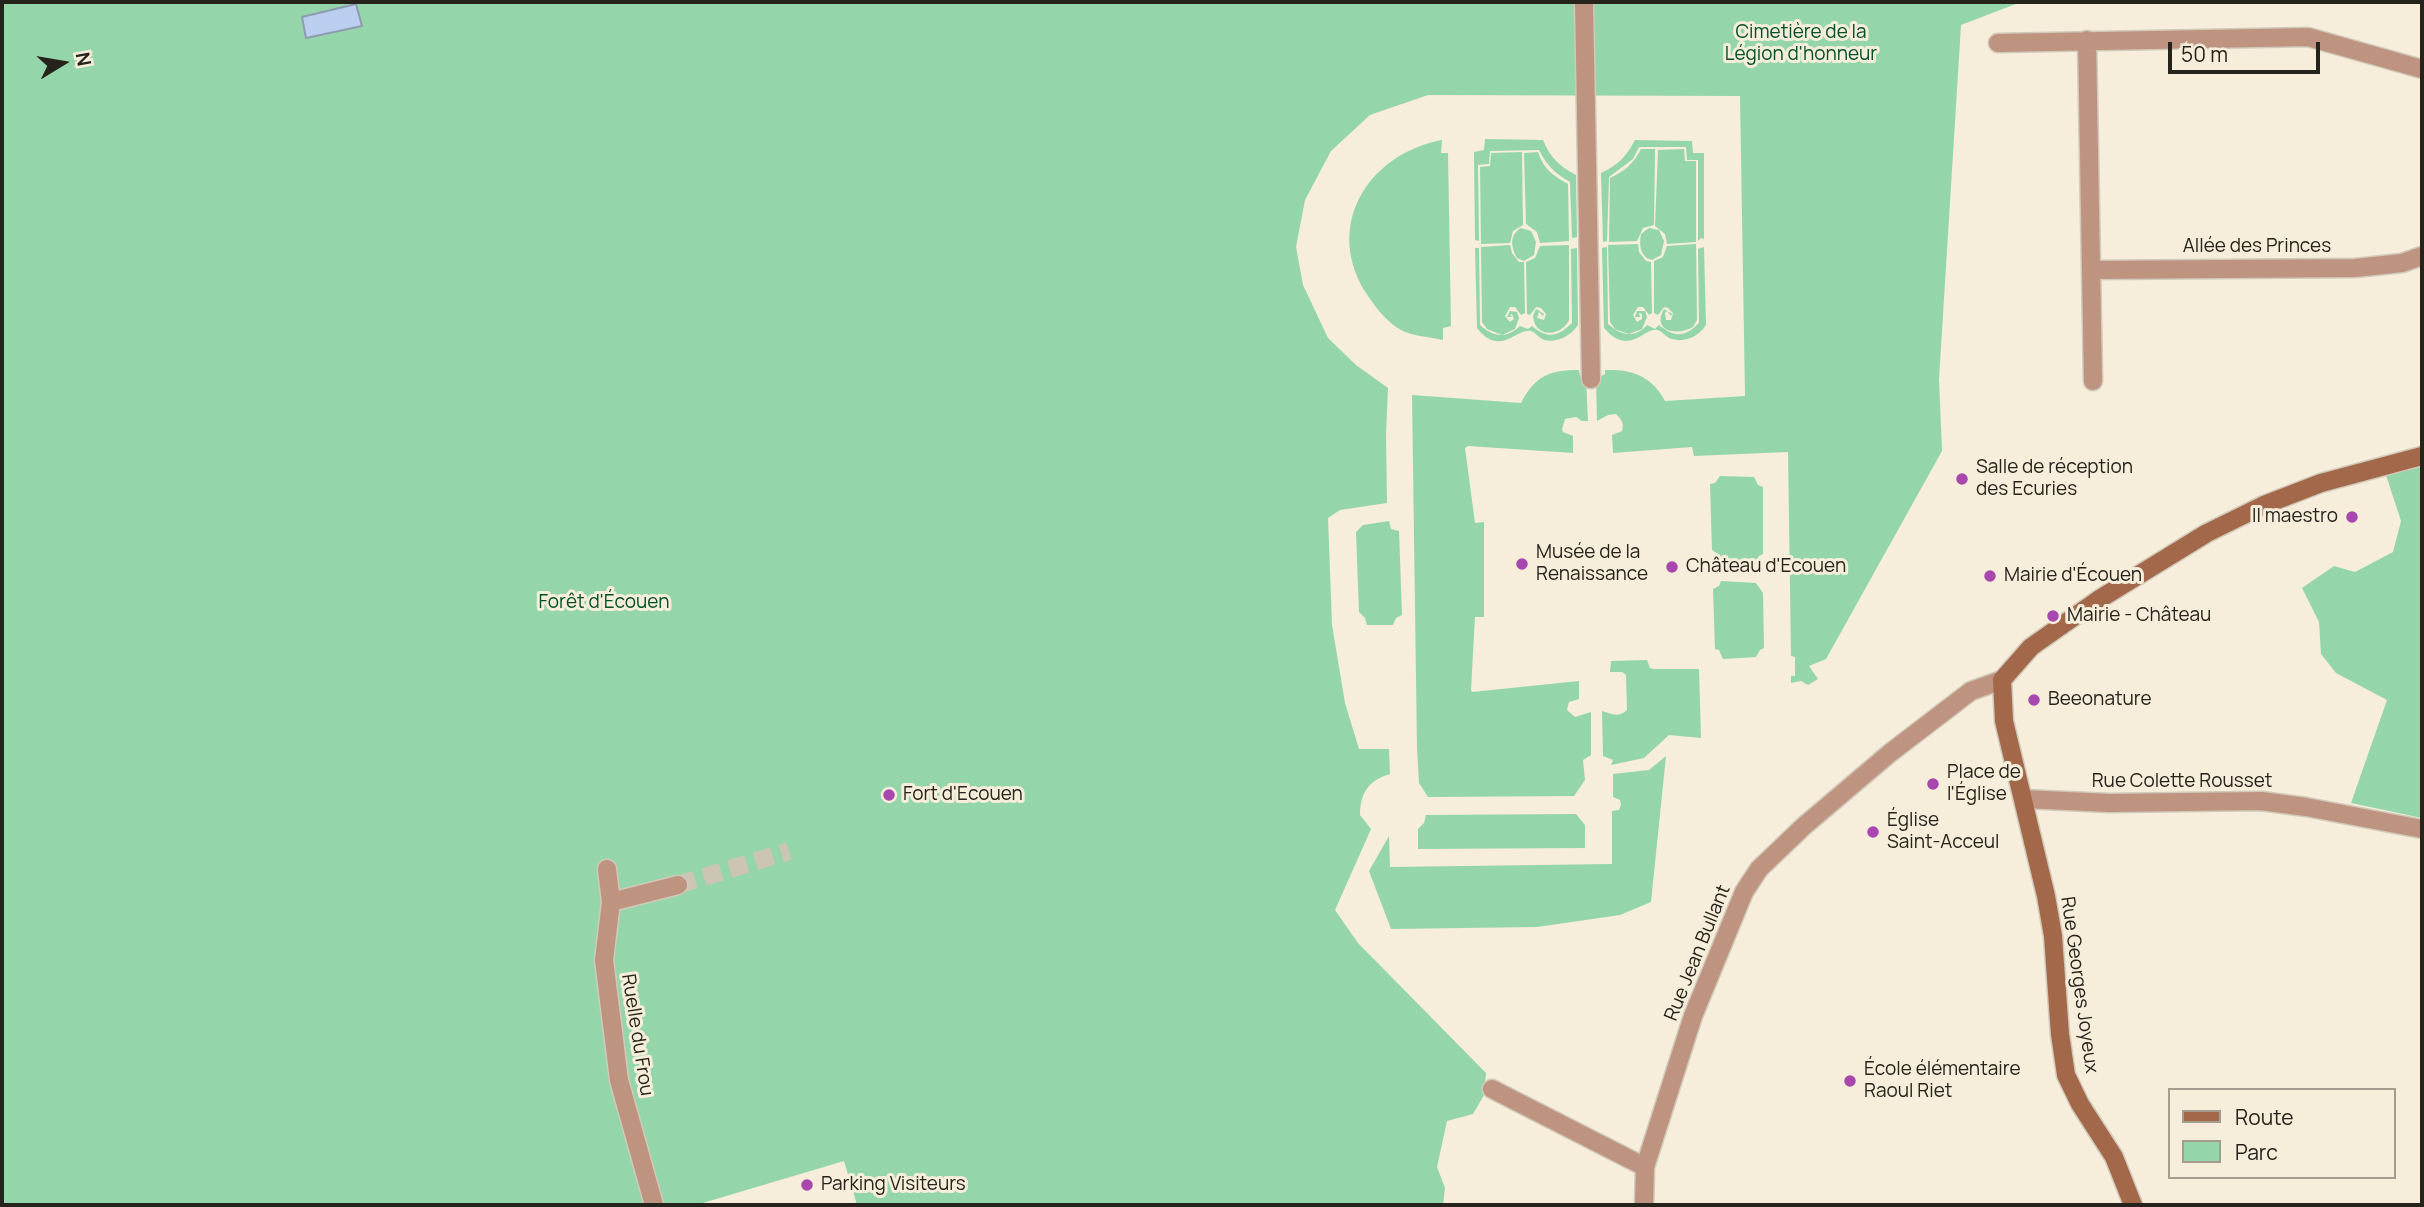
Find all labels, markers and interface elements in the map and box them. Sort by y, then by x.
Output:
park label: Cimetière de la Légion d'honneur [1725,22,1877,66]
north arrow [28,28,98,98]
scale bar [2172,28,2324,72]
text: 50 m [2181,40,2228,68]
text: N [70,50,98,68]
street label: Allée des Princes [2183,236,2331,258]
place label: Salle de réception des Ecuries [1976,457,2133,501]
marker: Salle de réception des Ecuries [1954,471,1970,487]
place label: Il maestro [2252,506,2338,528]
marker: Il maestro [2344,509,2360,525]
place label: Musée de la Renaissance [1536,542,1648,586]
marker: Musée de la Renaissance [1514,556,1530,572]
place label: Château d'Ecouen [1686,556,1846,578]
marker: Château d'Ecouen [1664,559,1680,575]
place label: Mairie d'Écouen [2004,565,2142,587]
marker: Mairie d'Écouen [1982,568,1998,584]
park label: Forêt d'Écouen [539,592,669,614]
place label: Mairie - Château [2067,605,2211,627]
marker: Mairie - Château [2045,608,2061,624]
place label: Beeonature [2048,689,2152,711]
marker: Beeonature [2026,692,2042,708]
place label: Place de l'Église [1947,762,2021,806]
street label: Rue Colette Rousset [2092,771,2272,793]
marker: Place de l'Église [1925,776,1941,792]
place label: Fort d'Ecouen [903,784,1023,806]
marker: Fort d'Ecouen [881,787,897,803]
place label: Église Saint-Acceul [1887,810,2000,854]
marker: Église Saint-Acceul [1865,824,1881,840]
street label: Rue Jean Bullant [1660,882,1736,1024]
street label: Rue Georges Joyeux [2055,895,2103,1075]
street label: Ruelle du Frou [616,972,658,1098]
place label: École élémentaire Raoul Riet [1864,1059,2021,1103]
marker: École élémentaire Raoul Riet [1842,1073,1858,1089]
legend [2168,1088,2396,1179]
text: Route [2235,1103,2293,1131]
text: Parc [2235,1138,2278,1166]
place label: Parking Visiteurs [821,1174,966,1196]
marker: Parking Visiteurs [799,1177,815,1193]

